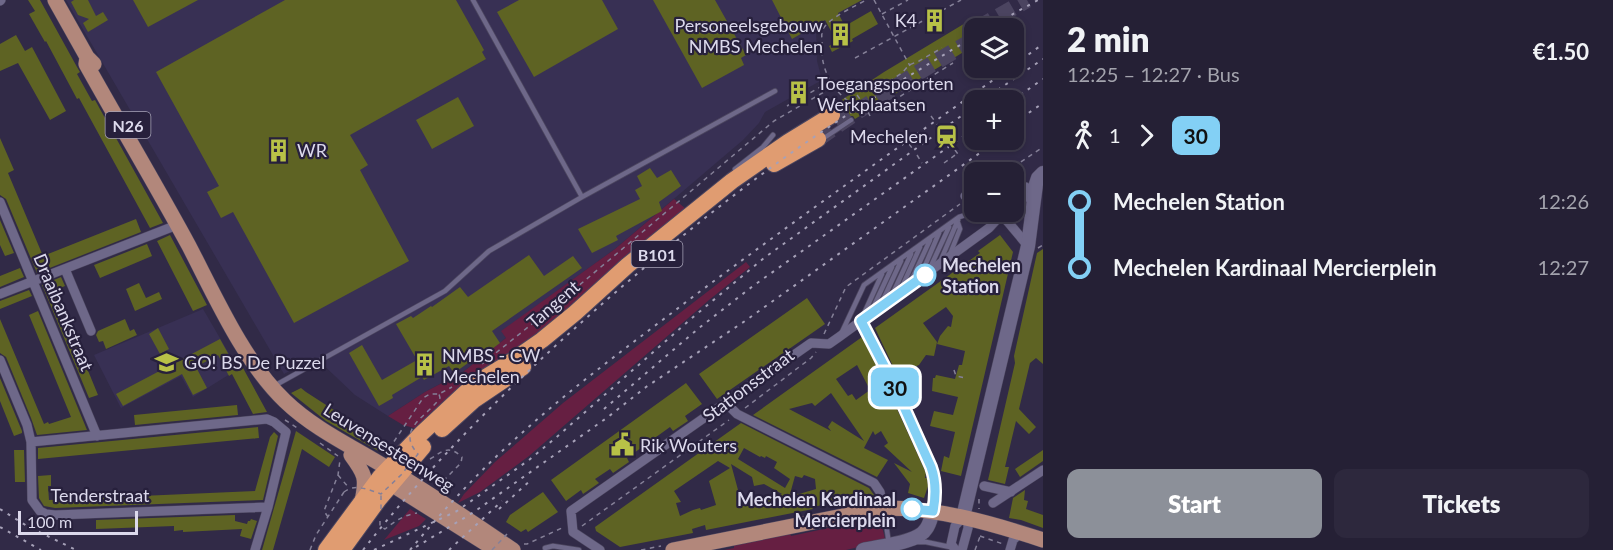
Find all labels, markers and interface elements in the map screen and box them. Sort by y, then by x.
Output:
building icon: K4 [922,7,948,33]
place label: K4 [895,9,917,31]
place label: Personeelsgebouw NMBS Mechelen [674,14,823,57]
map controls [964,18,1024,222]
button: layers [964,18,1024,78]
text: 2 min [1067,19,1149,59]
building icon: Personeelsgebouw NMBS Mechelen [828,22,854,48]
text: €1.50 [1533,38,1589,65]
text: 12:25 – 12:27 · Bus [1067,62,1240,86]
place label: Toegangspoorten Werkplaatsen [817,72,954,115]
building icon: Toegangspoorten Werkplaatsen [786,80,812,106]
button: + [964,90,1024,150]
road number: N26 [106,112,150,138]
icon: walk [1067,119,1100,152]
icon: forward [1130,119,1163,152]
station icon: Mechelen [933,123,959,149]
text: 1 [1109,123,1121,147]
text: 30 [1184,123,1208,148]
place label: Mechelen [850,125,928,147]
building icon: WR [266,137,292,163]
place label: WR [297,139,328,161]
button: − [964,162,1024,222]
text: Mechelen Station [1113,188,1285,215]
text: 12:26 [1538,189,1589,213]
road number: B101 [632,241,682,267]
street label: Draaibankstraat [29,250,99,374]
place label: Mechelen Station [942,254,1021,297]
text: Mechelen Kardinaal Mercierplein [1113,254,1437,281]
text: 12:27 [1538,255,1589,279]
marker: Mechelen Station [914,264,936,286]
street label: Tangent [522,275,584,333]
street label: Stationsstraat [698,343,798,426]
place label: NMBS - CW Mechelen [442,344,541,387]
school or university icon: GO! BS De Puzzel [153,349,179,375]
place label: GO! BS De Puzzel [184,351,325,373]
building icon: NMBS - CW Mechelen [411,352,437,378]
line badge: 30 [868,368,922,406]
text: 30 [883,375,907,400]
street label: Leuvensesteenweg [320,398,458,496]
public building icon: Rik Wouters [609,432,635,458]
place label: Rik Wouters [640,434,737,456]
button: Start [1067,469,1322,538]
button: Tickets [1334,469,1589,538]
street label: Tenderstraat [51,484,150,506]
place label: Mechelen Kardinaal Mercierplein [737,488,896,531]
marker: Mechelen Kardinaal Mercierplein [901,498,923,520]
scale bar [18,508,138,536]
text: 100 m [27,512,72,531]

